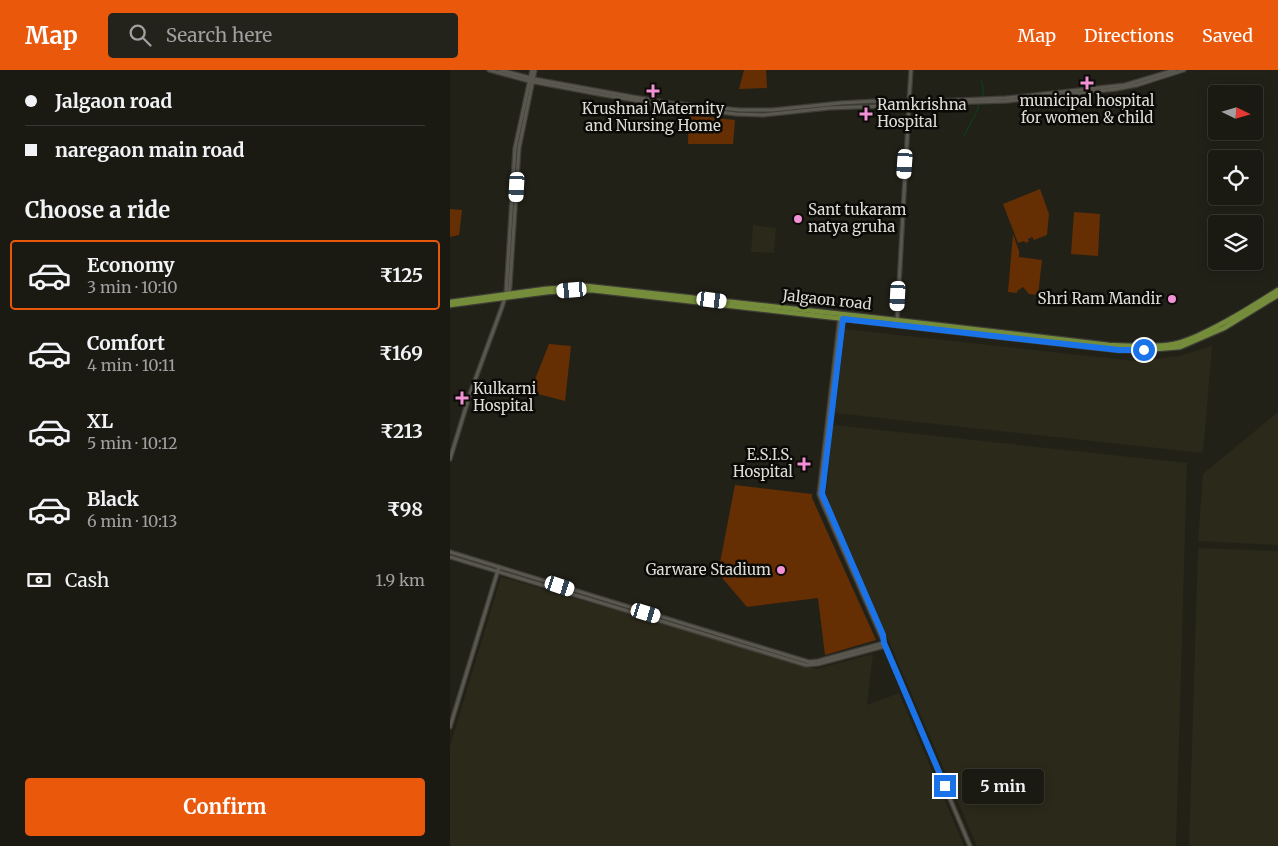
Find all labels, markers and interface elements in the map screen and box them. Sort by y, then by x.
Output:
search box [108,13,458,58]
text: Map [25,20,78,51]
icon: search [126,21,154,49]
text: Search here [166,23,272,47]
text: Map [1018,24,1056,47]
text: Directions [1084,24,1174,47]
text: Saved [1202,24,1253,47]
marker: municipal hospital for women & child [1080,76,1094,90]
marker: Krushnai Maternity and Nursing Home [646,84,660,98]
north arrow [1208,85,1262,140]
map controls [1208,85,1263,270]
text: Jalgaon road [55,89,172,113]
place label: municipal hospital for women & child [1019,91,1155,127]
place label: Ramkrishna Hospital [877,95,967,131]
place label: Krushnai Maternity and Nursing Home [582,99,725,135]
marker: Ramkrishna Hospital [859,107,873,121]
text: naregaon main road [55,138,244,162]
car [896,149,913,179]
button: locate [1208,150,1263,205]
car [508,172,525,202]
text: Choose a ride [25,196,170,224]
place label: Sant tukaram natya gruha [808,200,907,236]
marker: Sant tukaram natya gruha [792,213,804,225]
button: layers [1208,215,1263,270]
icon: car [27,253,72,298]
text: Economy [87,253,175,277]
text: ₹125 [380,263,423,287]
text: 3 min · 10:10 [87,277,178,297]
car [556,281,587,299]
car [889,281,906,311]
street label: Jalgaon road [780,285,873,314]
place label: Shri Ram Mandir [1038,289,1162,308]
car [696,291,727,309]
marker: Shri Ram Mandir [1166,293,1178,305]
icon: car [27,331,72,376]
text: Comfort [87,331,165,355]
route start [1133,339,1155,361]
text: ₹169 [379,341,423,365]
text: 4 min · 10:11 [87,355,176,375]
place label: Kulkarni Hospital [473,379,537,415]
marker: Kulkarni Hospital [455,391,469,405]
icon: car [27,409,72,454]
text: XL [87,409,113,433]
text: ₹213 [380,419,423,443]
text: 5 min · 10:12 [87,433,178,453]
place label: E.S.I.S. Hospital [733,445,793,481]
marker: E.S.I.S. Hospital [797,457,811,471]
icon: car [27,487,72,532]
text: Black [87,487,139,511]
text: ₹98 [387,497,423,521]
text: 6 min · 10:13 [87,511,177,531]
place label: Garware Stadium [646,560,771,579]
marker: Garware Stadium [775,564,787,576]
icon: cash [25,566,53,594]
text: Cash [65,568,109,592]
text: 1.9 km [375,570,425,590]
car [543,574,576,598]
car [629,601,662,625]
callout: 5 min [962,768,1045,804]
route end [934,775,956,797]
text: 5 min [980,776,1026,796]
button: Confirm [25,778,425,836]

